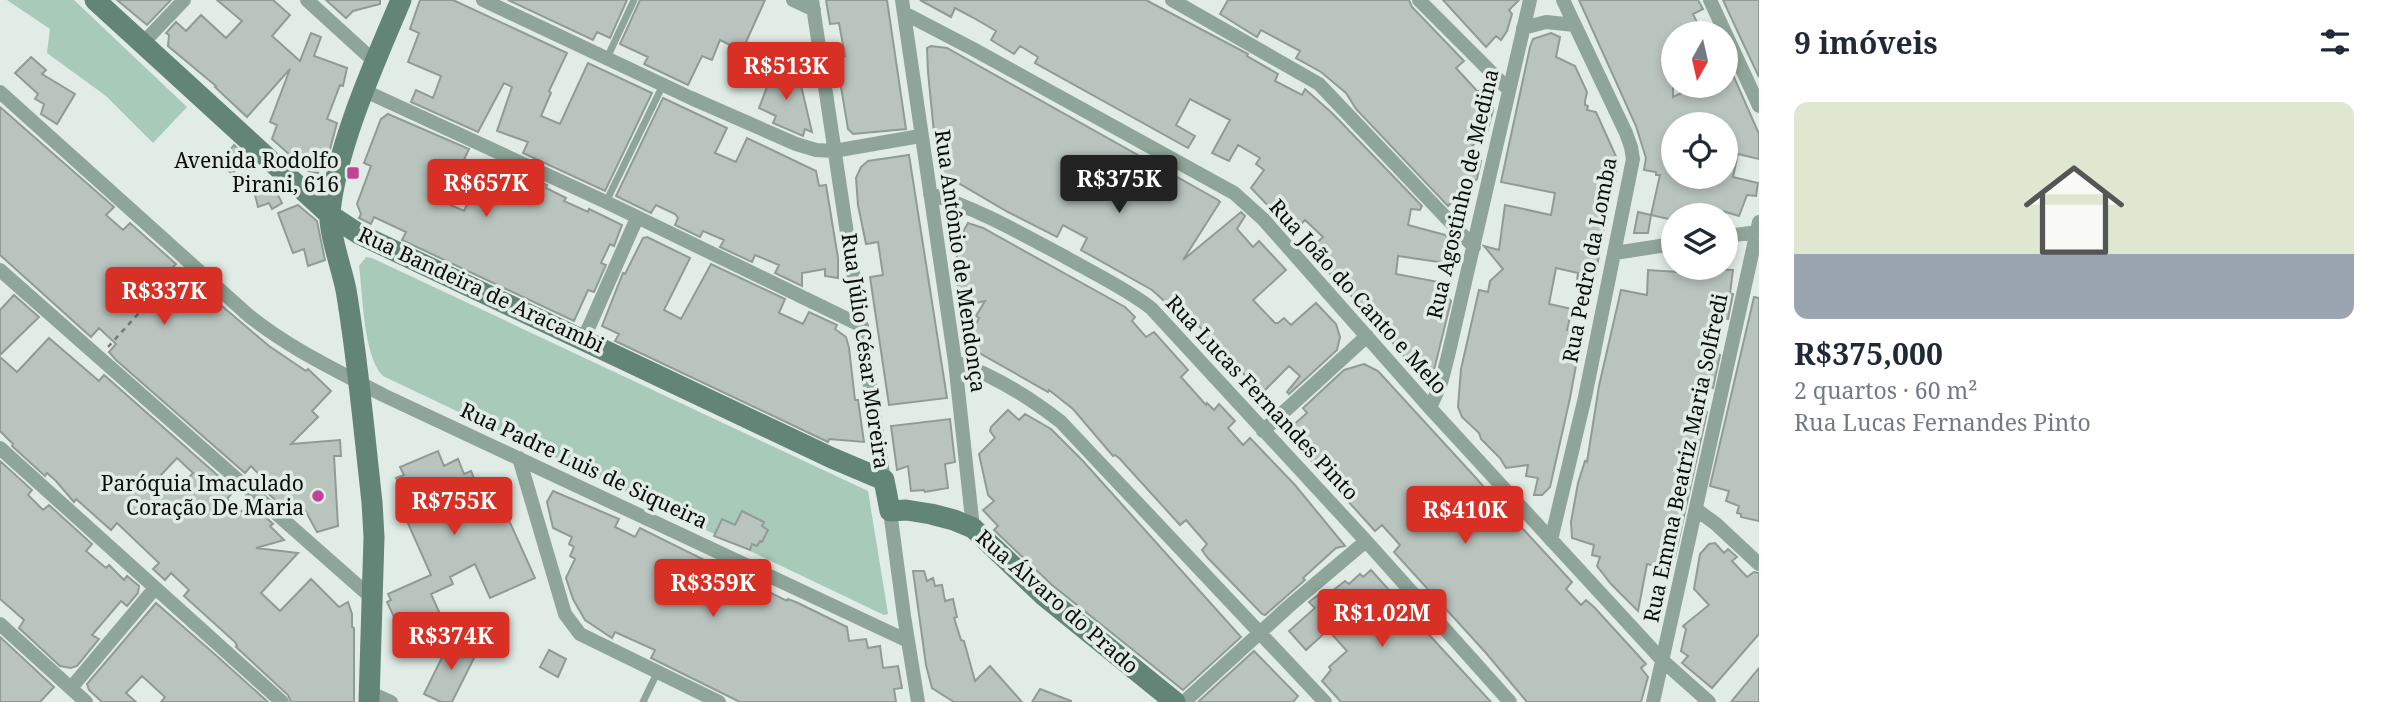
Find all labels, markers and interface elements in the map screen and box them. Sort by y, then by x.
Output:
north arrow [1661,21,1738,98]
map controls [1661,21,1738,280]
text: 9 imóveis [1794,22,1938,63]
icon: filters [2316,23,2354,61]
pin: R$513K [729,42,843,102]
text: R$513K [743,49,829,81]
street label: Rua Agostinho de Medina [1420,66,1504,322]
button: locate [1661,112,1738,189]
street label: Rua Antônio de Mendonça [929,128,993,394]
place label: Avenida Rodolfo Pirani, 616 [174,146,339,198]
icon: home [2011,147,2137,273]
street label: Rua Pedro da Lomba [1555,155,1623,365]
pin: R$375K [1062,156,1176,215]
pin: R$657K [429,160,543,219]
text: R$375K [1076,162,1162,194]
marker: Avenida Rodolfo Pirani, 616 [345,165,361,181]
text: R$657K [443,166,529,198]
street label: Rua João do Canto e Melo [1264,193,1454,400]
button: layers [1661,203,1738,280]
street label: Rua Bandeira de Aracambi [354,220,609,359]
street label: Rua Júlio César Moreira [836,231,896,471]
pin: R$337K [107,268,221,327]
text: R$337K [121,274,207,306]
street label: Rua Lucas Fernandes Pinto [1160,289,1365,506]
street label: Rua Emma Beatriz Maria Solfredi [1636,291,1734,625]
text: R$375,000 [1794,333,1943,374]
text: 2 quartos · 60 m² [1794,374,1977,406]
street label: Rua Padre Luis de Siqueira [456,395,713,535]
text: Rua Lucas Fernandes Pinto [1794,406,2091,438]
place label: Paróquia Imaculado Coração De Maria [101,469,304,521]
pin: R$755K [397,477,511,537]
text: R$755K [411,484,497,516]
pin: R$410K [1408,486,1522,546]
marker: Paróquia Imaculado Coração De Maria [310,488,326,504]
text: R$410K [1422,493,1508,525]
street label: Rua Álvaro do Prado [971,523,1145,680]
pin: R$359K [656,560,770,619]
text: R$359K [670,566,756,598]
pin: R$1.02M [1317,590,1447,649]
text: R$1.02M [1333,596,1431,628]
pin: R$374K [394,612,508,672]
text: R$374K [408,619,494,651]

